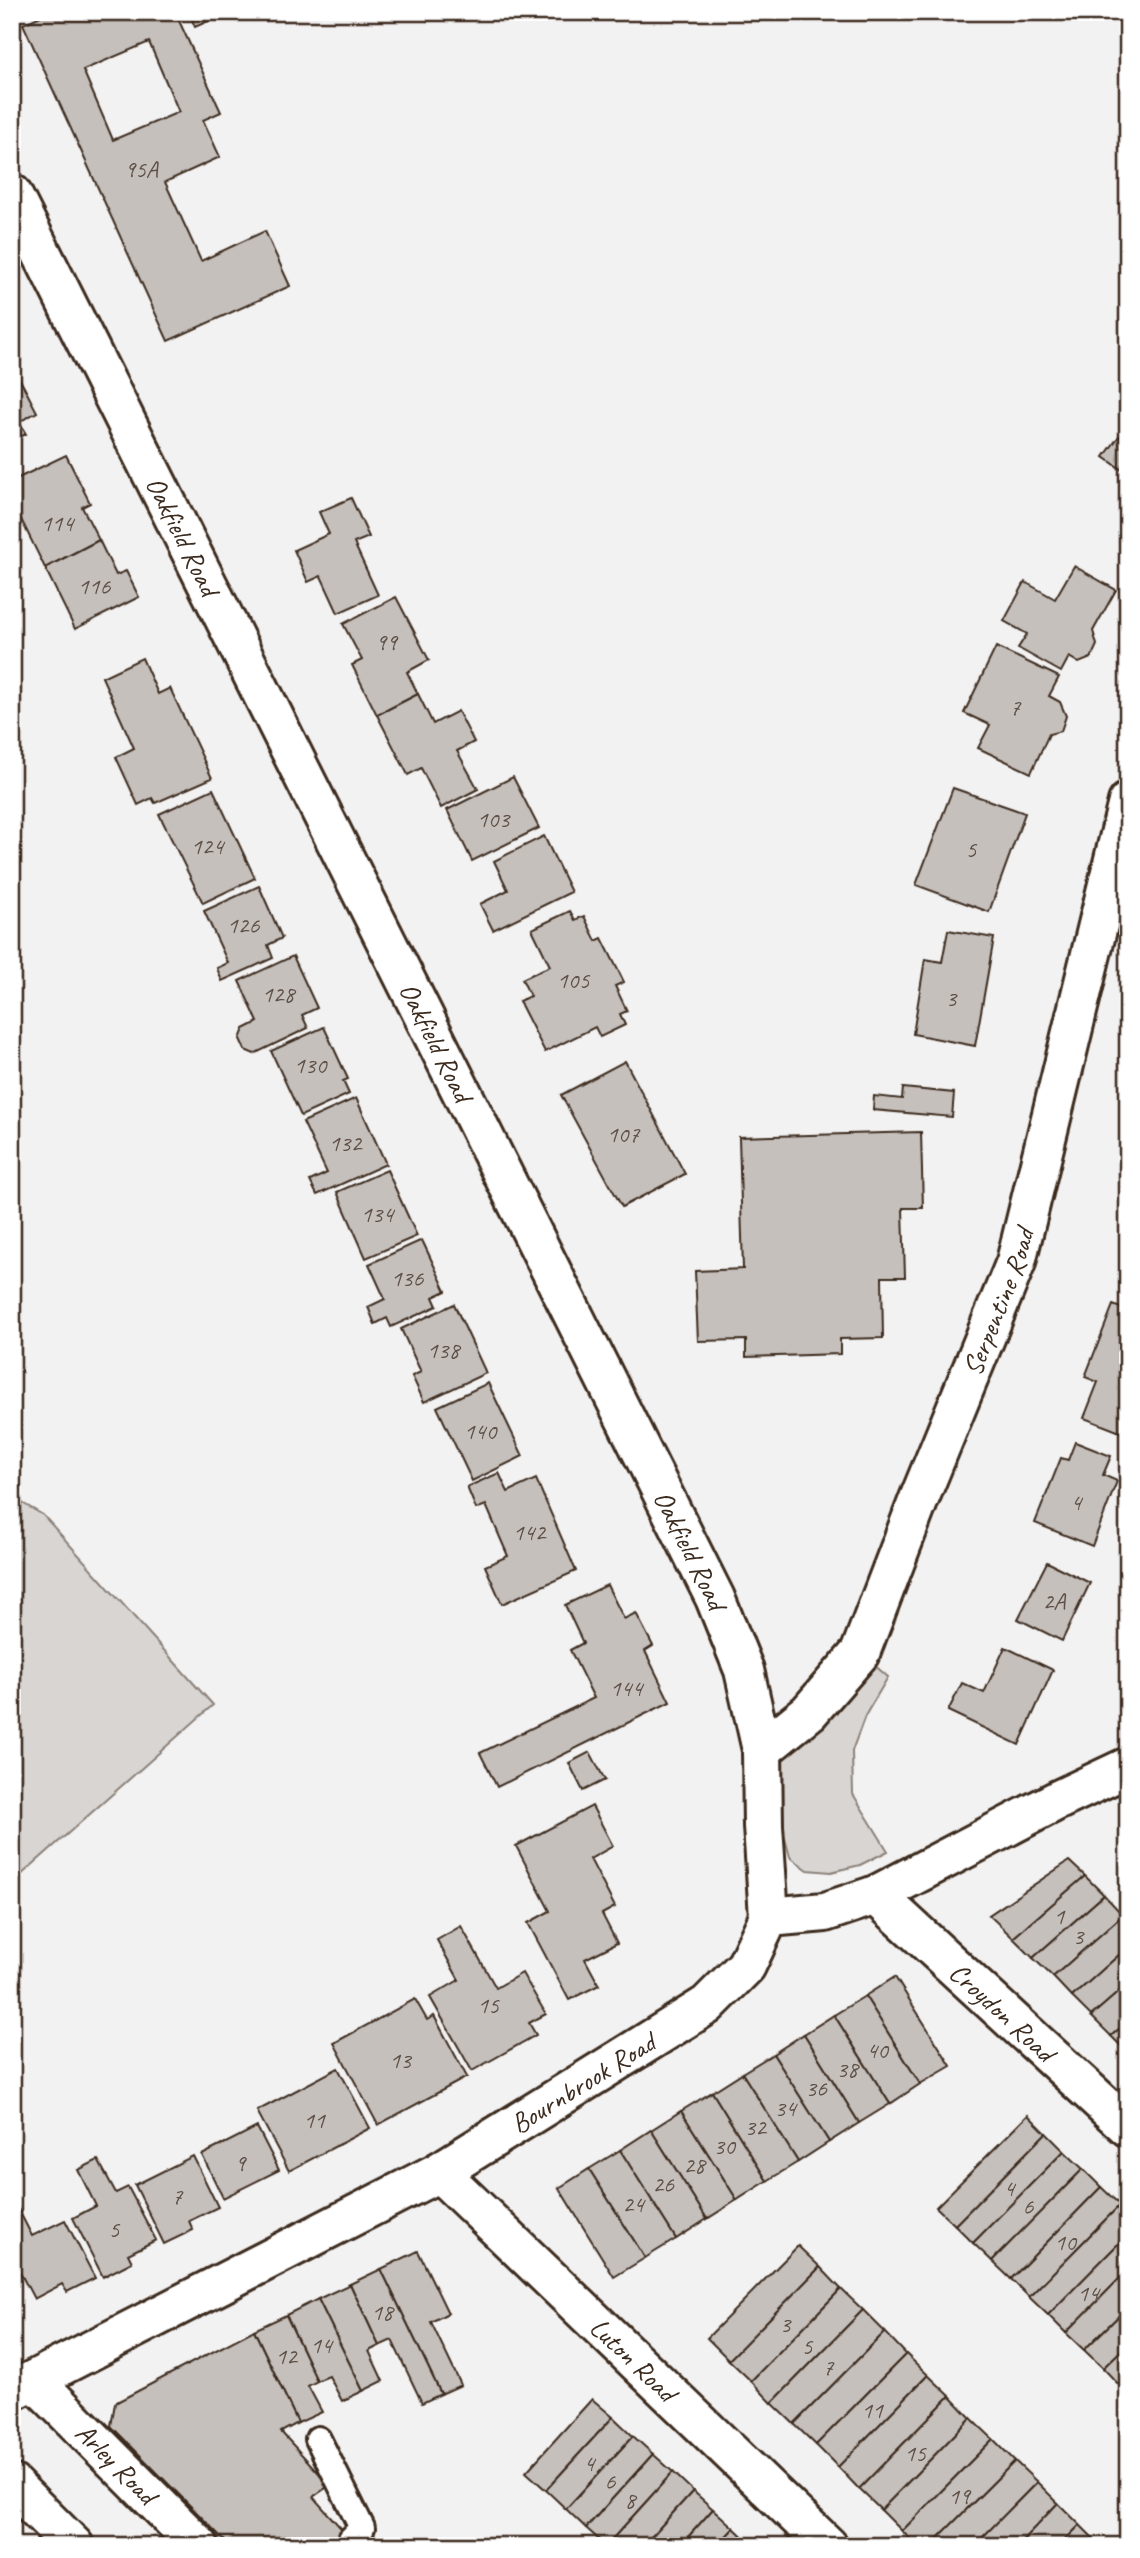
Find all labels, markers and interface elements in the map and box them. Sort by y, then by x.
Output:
house number: 95A [124,154,159,184]
street label: Oakfield Road [138,470,229,605]
house number: 114 [41,508,75,538]
house number: 116 [78,571,111,601]
house number: 99 [375,627,399,657]
house number: 7 [1010,692,1022,722]
house number: 103 [477,804,511,834]
house number: 124 [191,831,225,861]
house number: 5 [966,834,978,864]
house number: 126 [227,910,260,940]
house number: 105 [557,965,590,995]
street label: Oakfield Road [392,976,482,1111]
house number: 128 [262,979,296,1009]
house number: 3 [946,983,959,1013]
house number: 130 [294,1050,328,1080]
house number: 107 [607,1119,640,1149]
house number: 132 [329,1128,363,1158]
house number: 134 [361,1199,395,1229]
street label: Serpentine Road [955,1221,1042,1381]
house number: 136 [391,1263,424,1293]
house number: 138 [427,1335,461,1365]
house number: 140 [464,1416,498,1446]
street label: Oakfield Road [646,1484,736,1618]
house number: 4 [1071,1487,1084,1517]
house number: 142 [513,1517,547,1547]
house number: 2A [1043,1586,1066,1616]
house number: 144 [610,1673,644,1703]
house number: 1 [1054,1901,1066,1931]
house number: 3 [1073,1921,1086,1951]
street label: Croydon Road [942,1955,1065,2072]
house number: 15 [477,1990,500,2020]
street label: Bournbrook Road [504,2023,665,2141]
house number: 40 [866,2035,890,2065]
house number: 13 [389,2045,413,2075]
house number: 38 [836,2054,860,2084]
house number: 36 [805,2073,828,2103]
house number: 34 [774,2093,798,2123]
house number: 11 [303,2105,326,2135]
house number: 32 [744,2112,768,2142]
house number: 30 [713,2131,737,2161]
house number: 9 [235,2148,248,2178]
house number: 28 [683,2150,707,2180]
house number: 26 [652,2169,675,2199]
house number: 4 [1004,2173,1017,2203]
house number: 7 [172,2181,184,2211]
house number: 24 [622,2189,646,2219]
house number: 6 [1023,2191,1035,2221]
house number: 5 [109,2214,121,2244]
house number: 10 [1054,2227,1078,2257]
house number: 14 [1077,2278,1101,2308]
house number: 18 [371,2297,395,2327]
house number: 3 [780,2309,793,2339]
street label: Luton Road [583,2310,687,2412]
house number: 14 [310,2330,334,2360]
house number: 5 [802,2331,814,2361]
house number: 12 [275,2341,299,2371]
house number: 7 [823,2352,835,2382]
house number: 11 [861,2395,884,2425]
street label: Arley Road [68,2415,167,2514]
house number: 15 [904,2438,927,2468]
house number: 4 [584,2448,597,2478]
house number: 6 [605,2466,617,2496]
house number: 19 [948,2481,972,2511]
house number: 8 [625,2485,638,2515]

